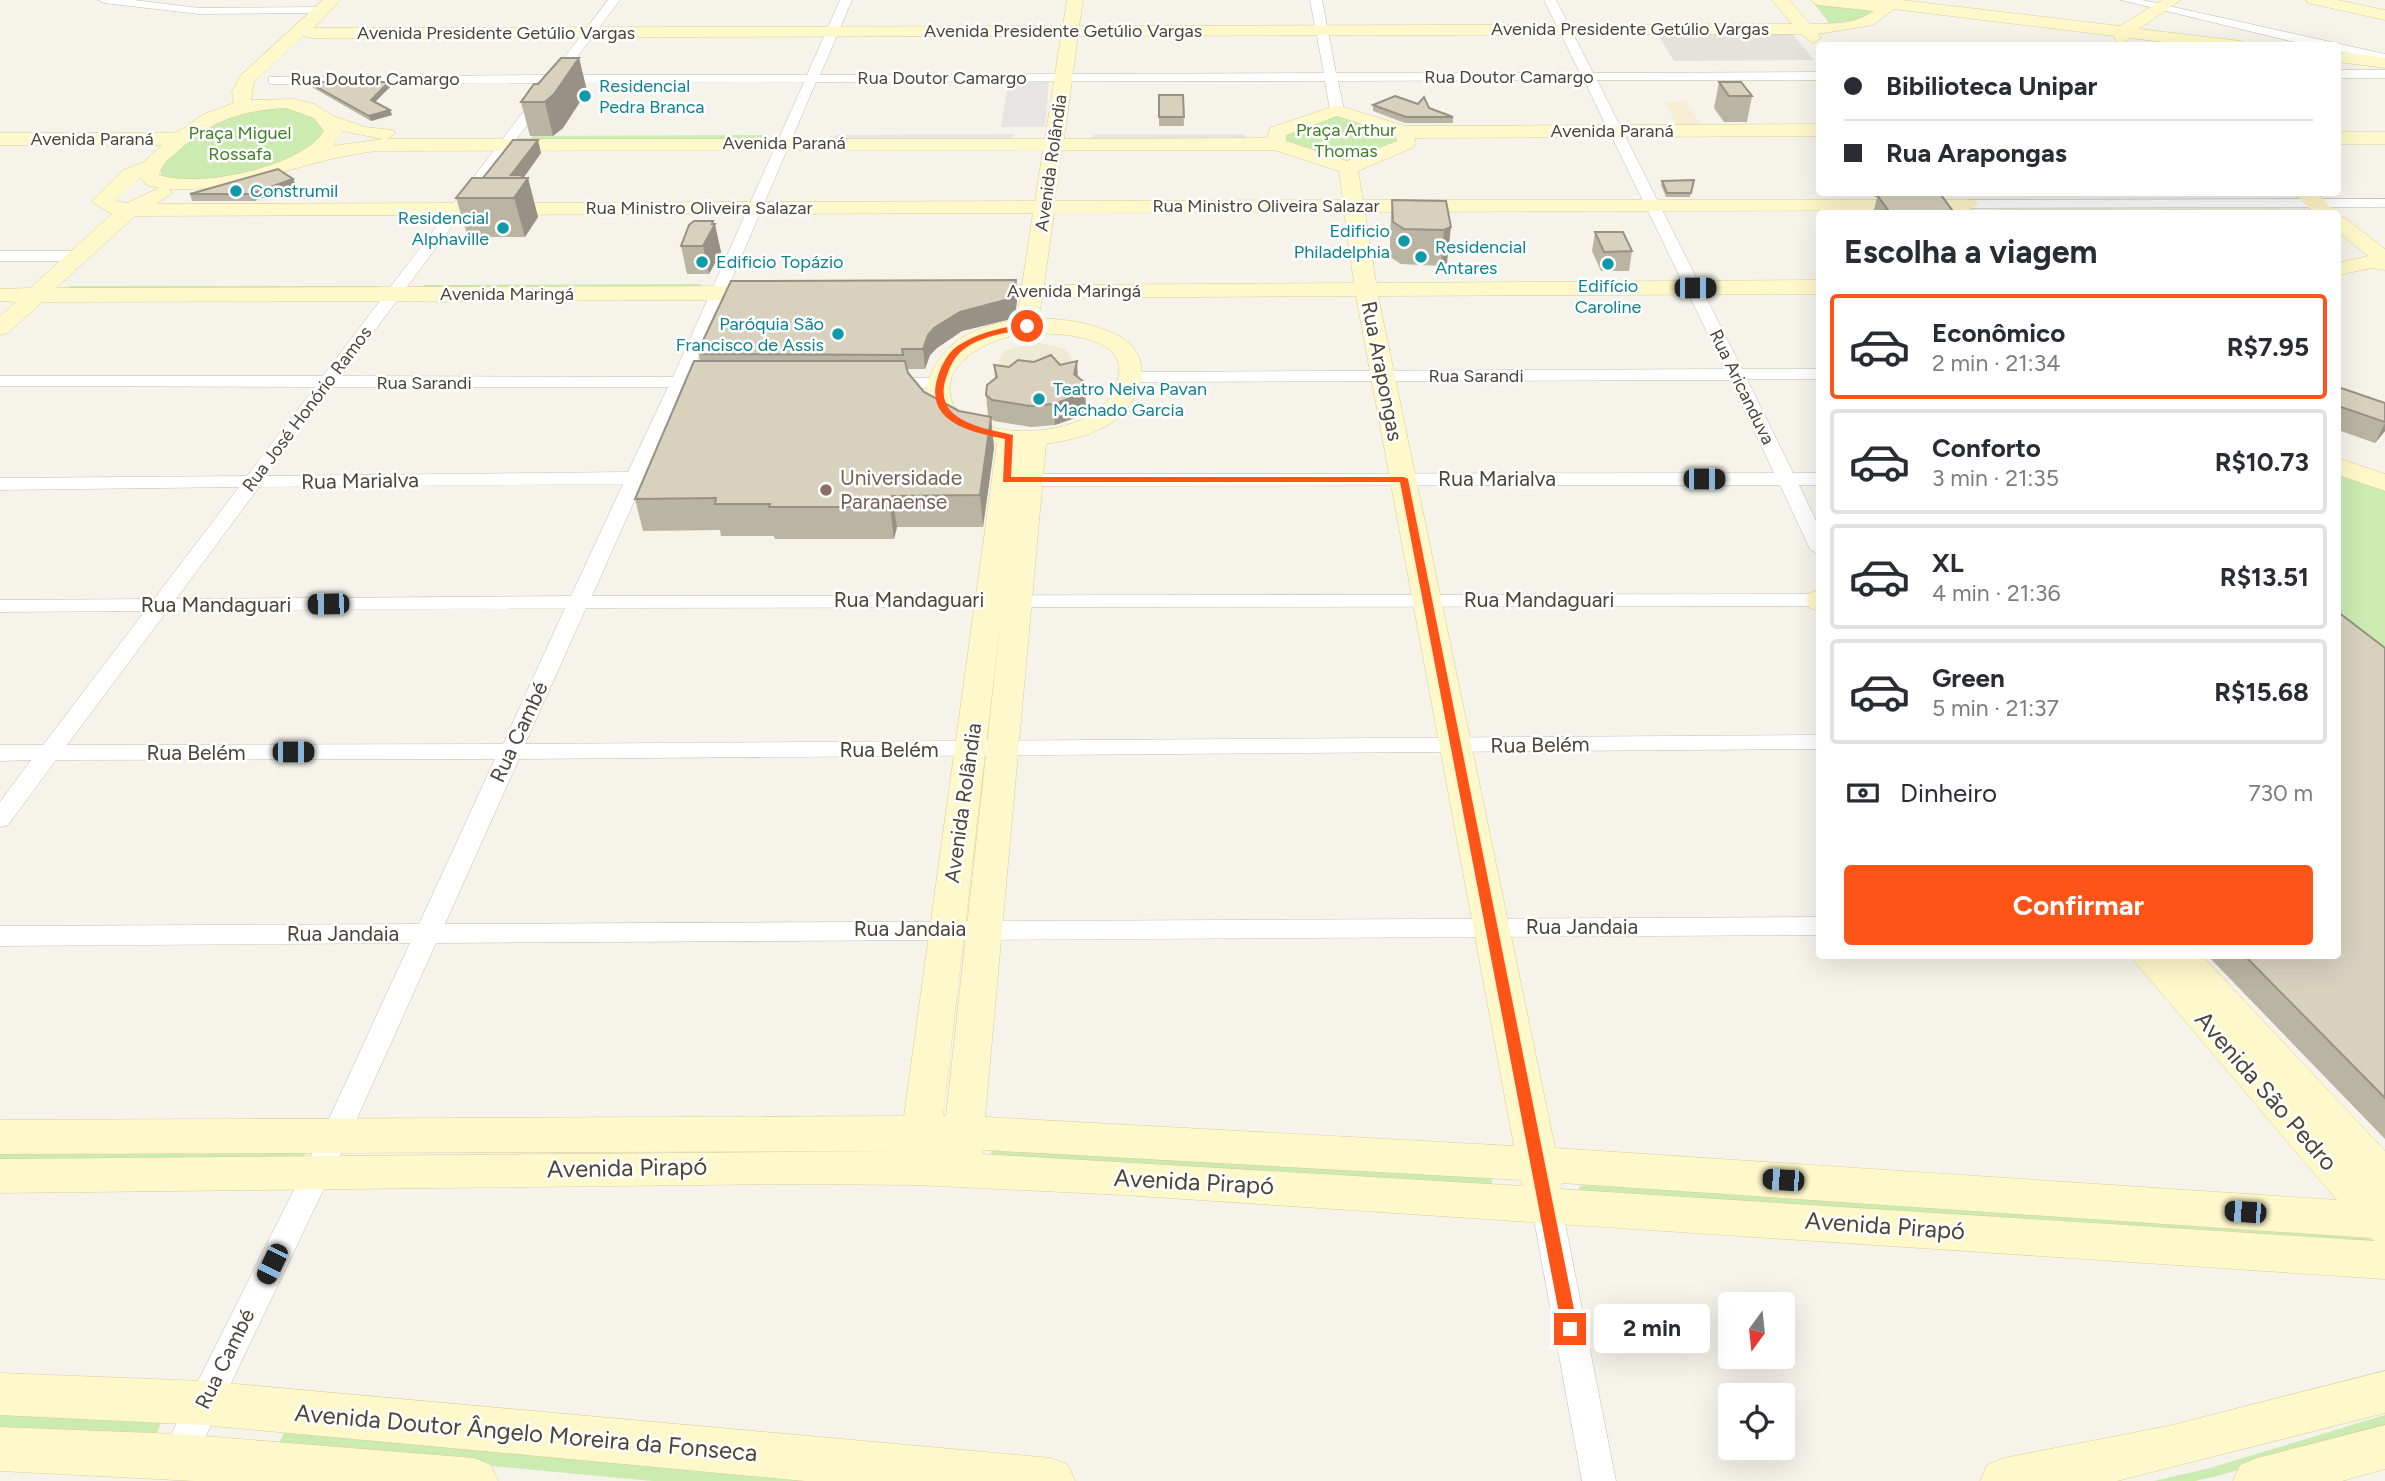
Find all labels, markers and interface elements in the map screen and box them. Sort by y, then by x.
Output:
street label: Avenida Presidente Getúlio Vargas [1491,18,1769,40]
street label: Avenida Presidente Getúlio Vargas [924,20,1202,42]
street label: Avenida Presidente Getúlio Vargas [357,22,635,44]
street label: Rua Doutor Camargo [1424,66,1594,88]
street label: Rua Doutor Camargo [857,67,1027,89]
street label: Rua Doutor Camargo [290,68,460,90]
text: Bibilioteca Unipar [1886,70,2097,102]
place label: Residencial Pedra Branca [599,75,705,118]
marker: Residencial Pedra Branca [577,88,593,104]
street label: Avenida Rolândia [1030,93,1072,233]
park label: Praça Arthur Thomas [1296,119,1396,162]
street label: Avenida Paraná [1550,120,1674,142]
park label: Praça Miguel Rossafa [189,122,291,165]
street label: Avenida Paraná [30,128,154,150]
street label: Avenida Paraná [722,132,846,154]
text: Rua Arapongas [1886,137,2067,169]
place label: Construmil [250,180,338,202]
marker: Construmil [228,183,244,199]
street label: Rua Ministro Oliveira Salazar [1152,195,1380,217]
street label: Rua Ministro Oliveira Salazar [585,197,813,219]
place label: Residencial Alphaville [398,207,489,250]
marker: Residencial Alphaville [495,220,511,236]
place label: Edificio Philadelphia [1294,220,1390,263]
marker: Edificio Philadelphia [1396,233,1412,249]
text: Escolha a viagem [1844,233,2097,271]
place label: Residencial Antares [1435,236,1526,279]
marker: Residencial Antares [1413,249,1429,265]
place label: Edificio Topázio [716,251,844,273]
marker: Edificio Topázio [694,254,710,270]
marker: Edifício Caroline [1600,256,1616,272]
place label: Edifício Caroline [1575,275,1642,318]
car [1675,278,1717,299]
street label: Avenida Maringá [1007,280,1141,302]
street label: Avenida Maringá [440,283,574,305]
street label: Rua Arapongas [1357,299,1408,443]
route start [1011,310,1043,342]
place label: Paróquia São Francisco de Assis [676,313,824,356]
icon: car [1848,315,1911,378]
text: Econômico [1932,317,2065,349]
street label: Rua José Honório Ramos [238,322,376,496]
marker: Paróquia São Francisco de Assis [830,326,846,342]
street label: Rua Aricanduva [1705,326,1779,448]
text: R$7.95 [2227,331,2309,363]
text: 2 min · 21:34 [1932,349,2060,377]
street label: Rua Sarandi [1428,365,1524,387]
street label: Rua Sarandi [376,372,472,394]
place label: Teatro Neiva Pavan Machado Garcia [1053,378,1207,421]
marker: Teatro Neiva Pavan Machado Garcia [1031,391,1047,407]
icon: car [1848,430,1911,493]
text: Conforto [1932,432,2041,464]
text: R$10.73 [2215,446,2309,478]
text: 3 min · 21:35 [1932,464,2059,492]
place label: Universidade Paranaense [840,465,962,514]
street label: Rua Marialva [1438,466,1556,491]
street label: Rua Marialva [301,467,419,494]
car [1684,469,1726,490]
marker: Universidade Paranaense [818,482,834,498]
icon: car [1848,545,1911,608]
text: XL [1932,547,1964,579]
text: R$13.51 [2220,561,2309,593]
text: 4 min · 21:36 [1932,579,2061,607]
street label: Rua Mandaguari [834,587,984,612]
street label: Rua Mandaguari [1464,587,1614,612]
street label: Rua Mandaguari [141,592,291,617]
car [307,593,350,615]
icon: car [1848,660,1911,723]
text: Green [1932,662,2005,694]
text: R$15.68 [2214,676,2309,708]
street label: Rua Cambé [484,677,553,786]
text: 5 min · 21:37 [1932,694,2059,722]
street label: Avenida Rolândia [939,721,986,884]
street label: Rua Belém [1490,731,1590,758]
street label: Rua Belém [839,737,939,762]
street label: Rua Belém [146,740,246,765]
car [273,742,315,763]
icon: cash [1844,774,1882,812]
text: Dinheiro [1900,777,1997,809]
text: 730 m [2248,779,2313,807]
button: Confirmar [1844,865,2313,945]
street label: Rua Jandaia [1526,914,1638,939]
street label: Rua Jandaia [854,916,966,941]
street label: Rua Jandaia [287,921,399,946]
street label: Avenida São Pedro [2189,1005,2344,1176]
street label: Avenida Pirapó [547,1152,707,1183]
street label: Avenida Pirapó [1113,1163,1275,1200]
car [1762,1168,1805,1192]
car [2224,1200,2267,1224]
street label: Avenida Pirapó [1804,1205,1966,1246]
car [254,1241,291,1287]
north arrow [1718,1292,1796,1368]
map controls [1718,1292,1795,1460]
callout: 2 min [1594,1304,1710,1354]
street label: Rua Cambé [190,1305,260,1413]
route end [1554,1313,1586,1345]
text: 2 min [1623,1314,1681,1342]
button: locate [1718,1383,1795,1460]
street label: Avenida Doutor Ângelo Moreira da Fonseca [293,1398,759,1467]

